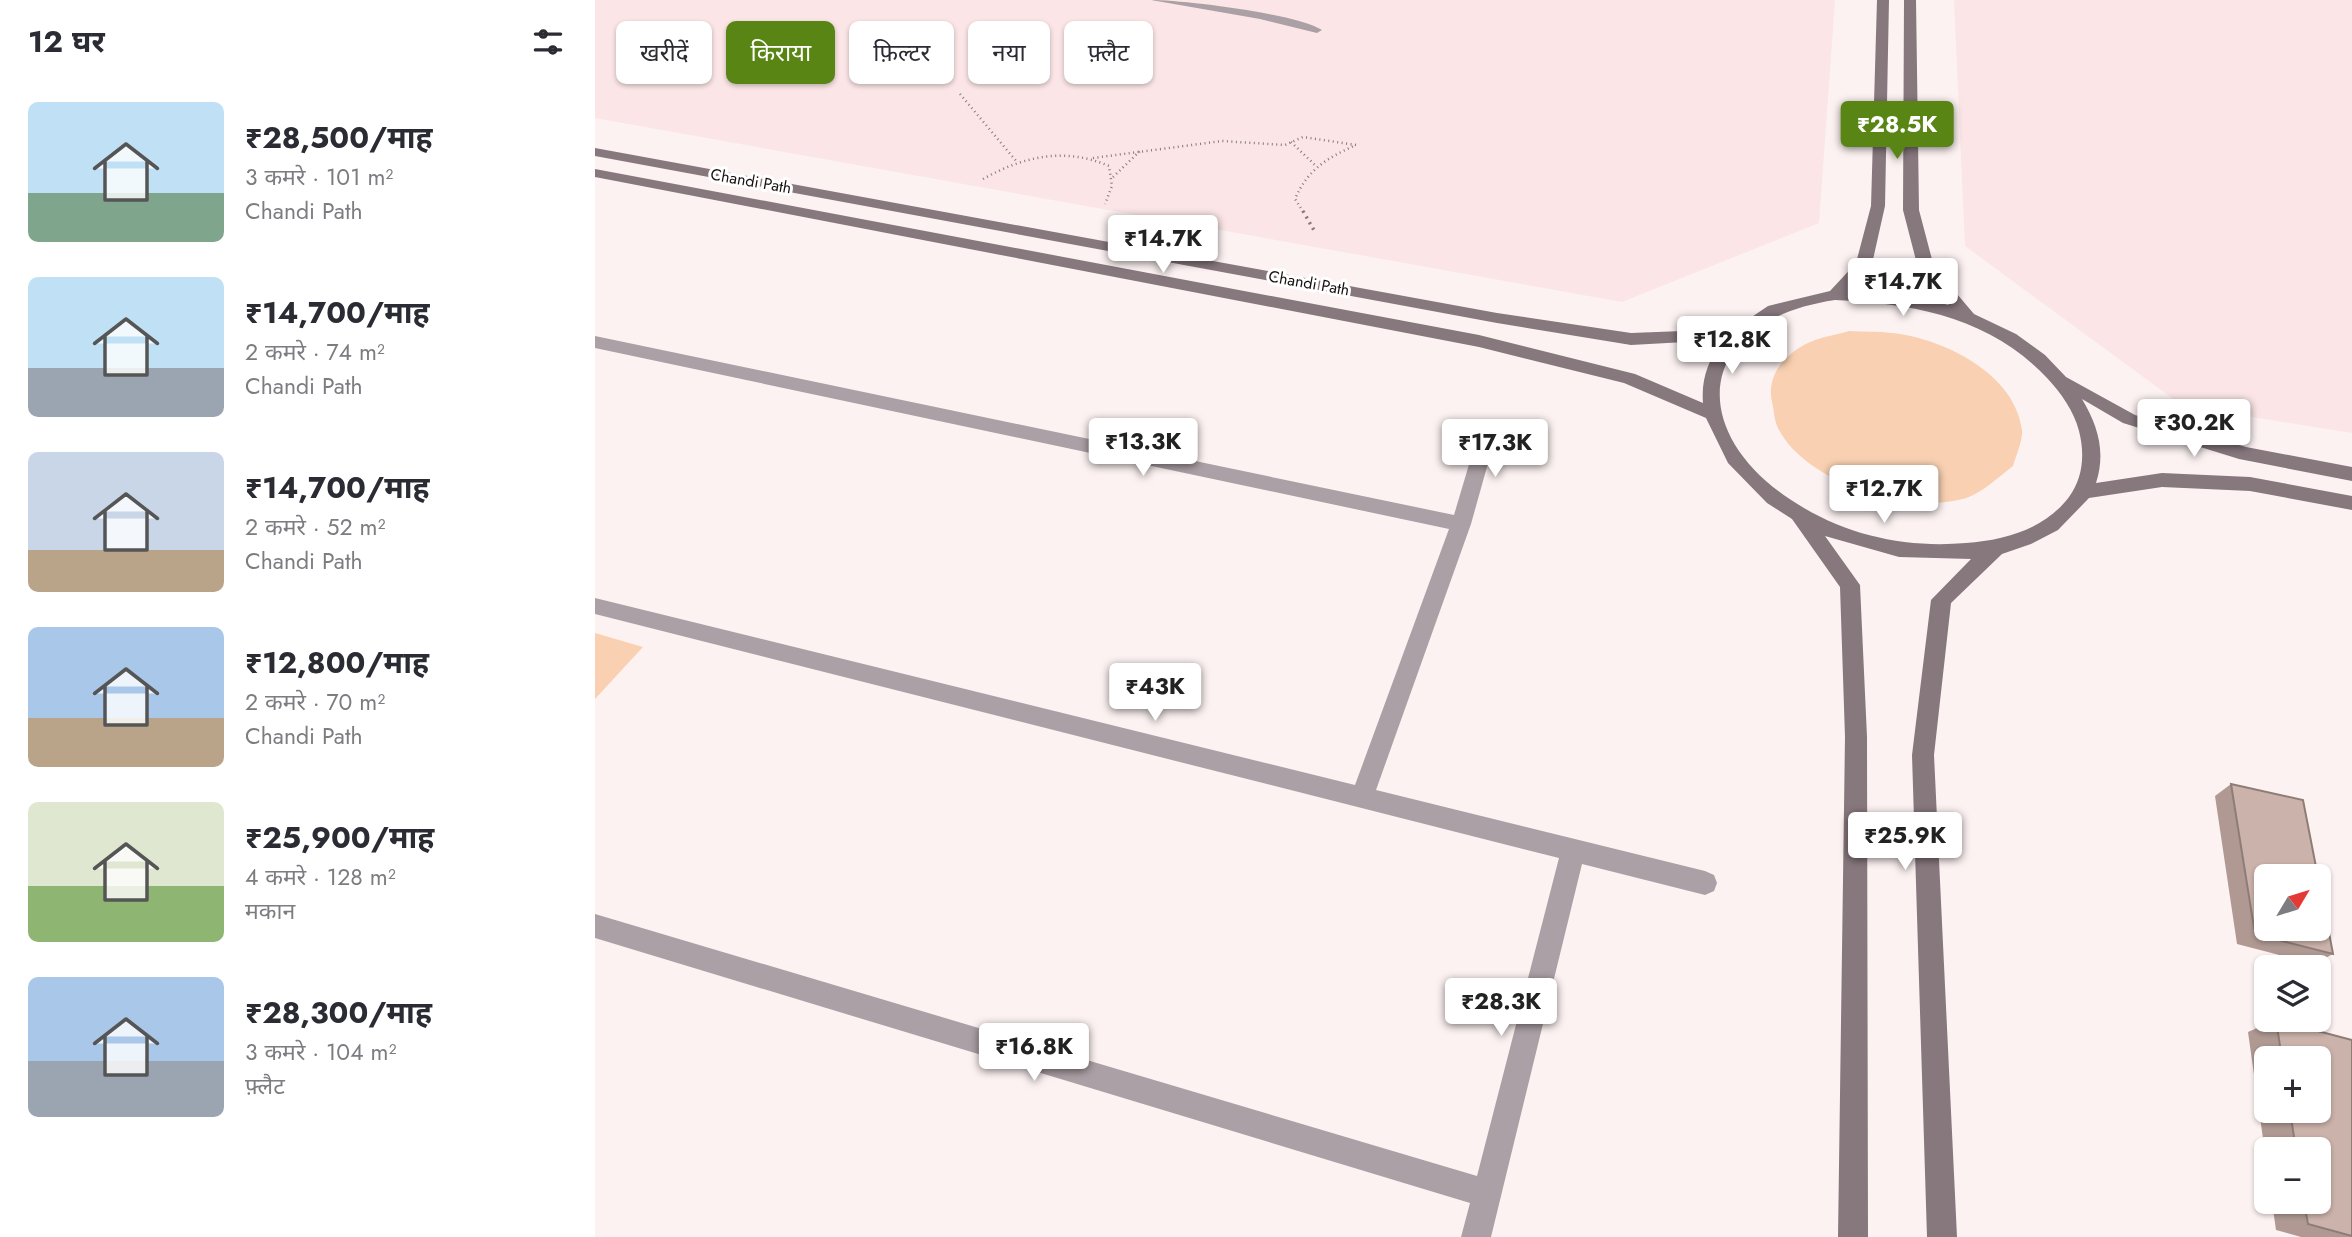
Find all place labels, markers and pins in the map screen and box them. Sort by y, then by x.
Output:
pin: ₹28.5K [1840,102,1954,161]
pin: ₹14.7K [1106,216,1220,275]
pin: ₹14.7K [1846,258,1960,318]
pin: ₹12.8K [1675,316,1789,376]
pin: ₹30.2K [2137,400,2251,459]
pin: ₹13.3K [1086,419,1200,478]
pin: ₹17.3K [1438,420,1552,479]
pin: ₹12.7K [1827,466,1941,525]
pin: ₹43K [1114,664,1196,723]
pin: ₹25.9K [1848,812,1962,872]
pin: ₹28.3K [1444,978,1558,1038]
pin: ₹16.8K [977,1024,1091,1083]

